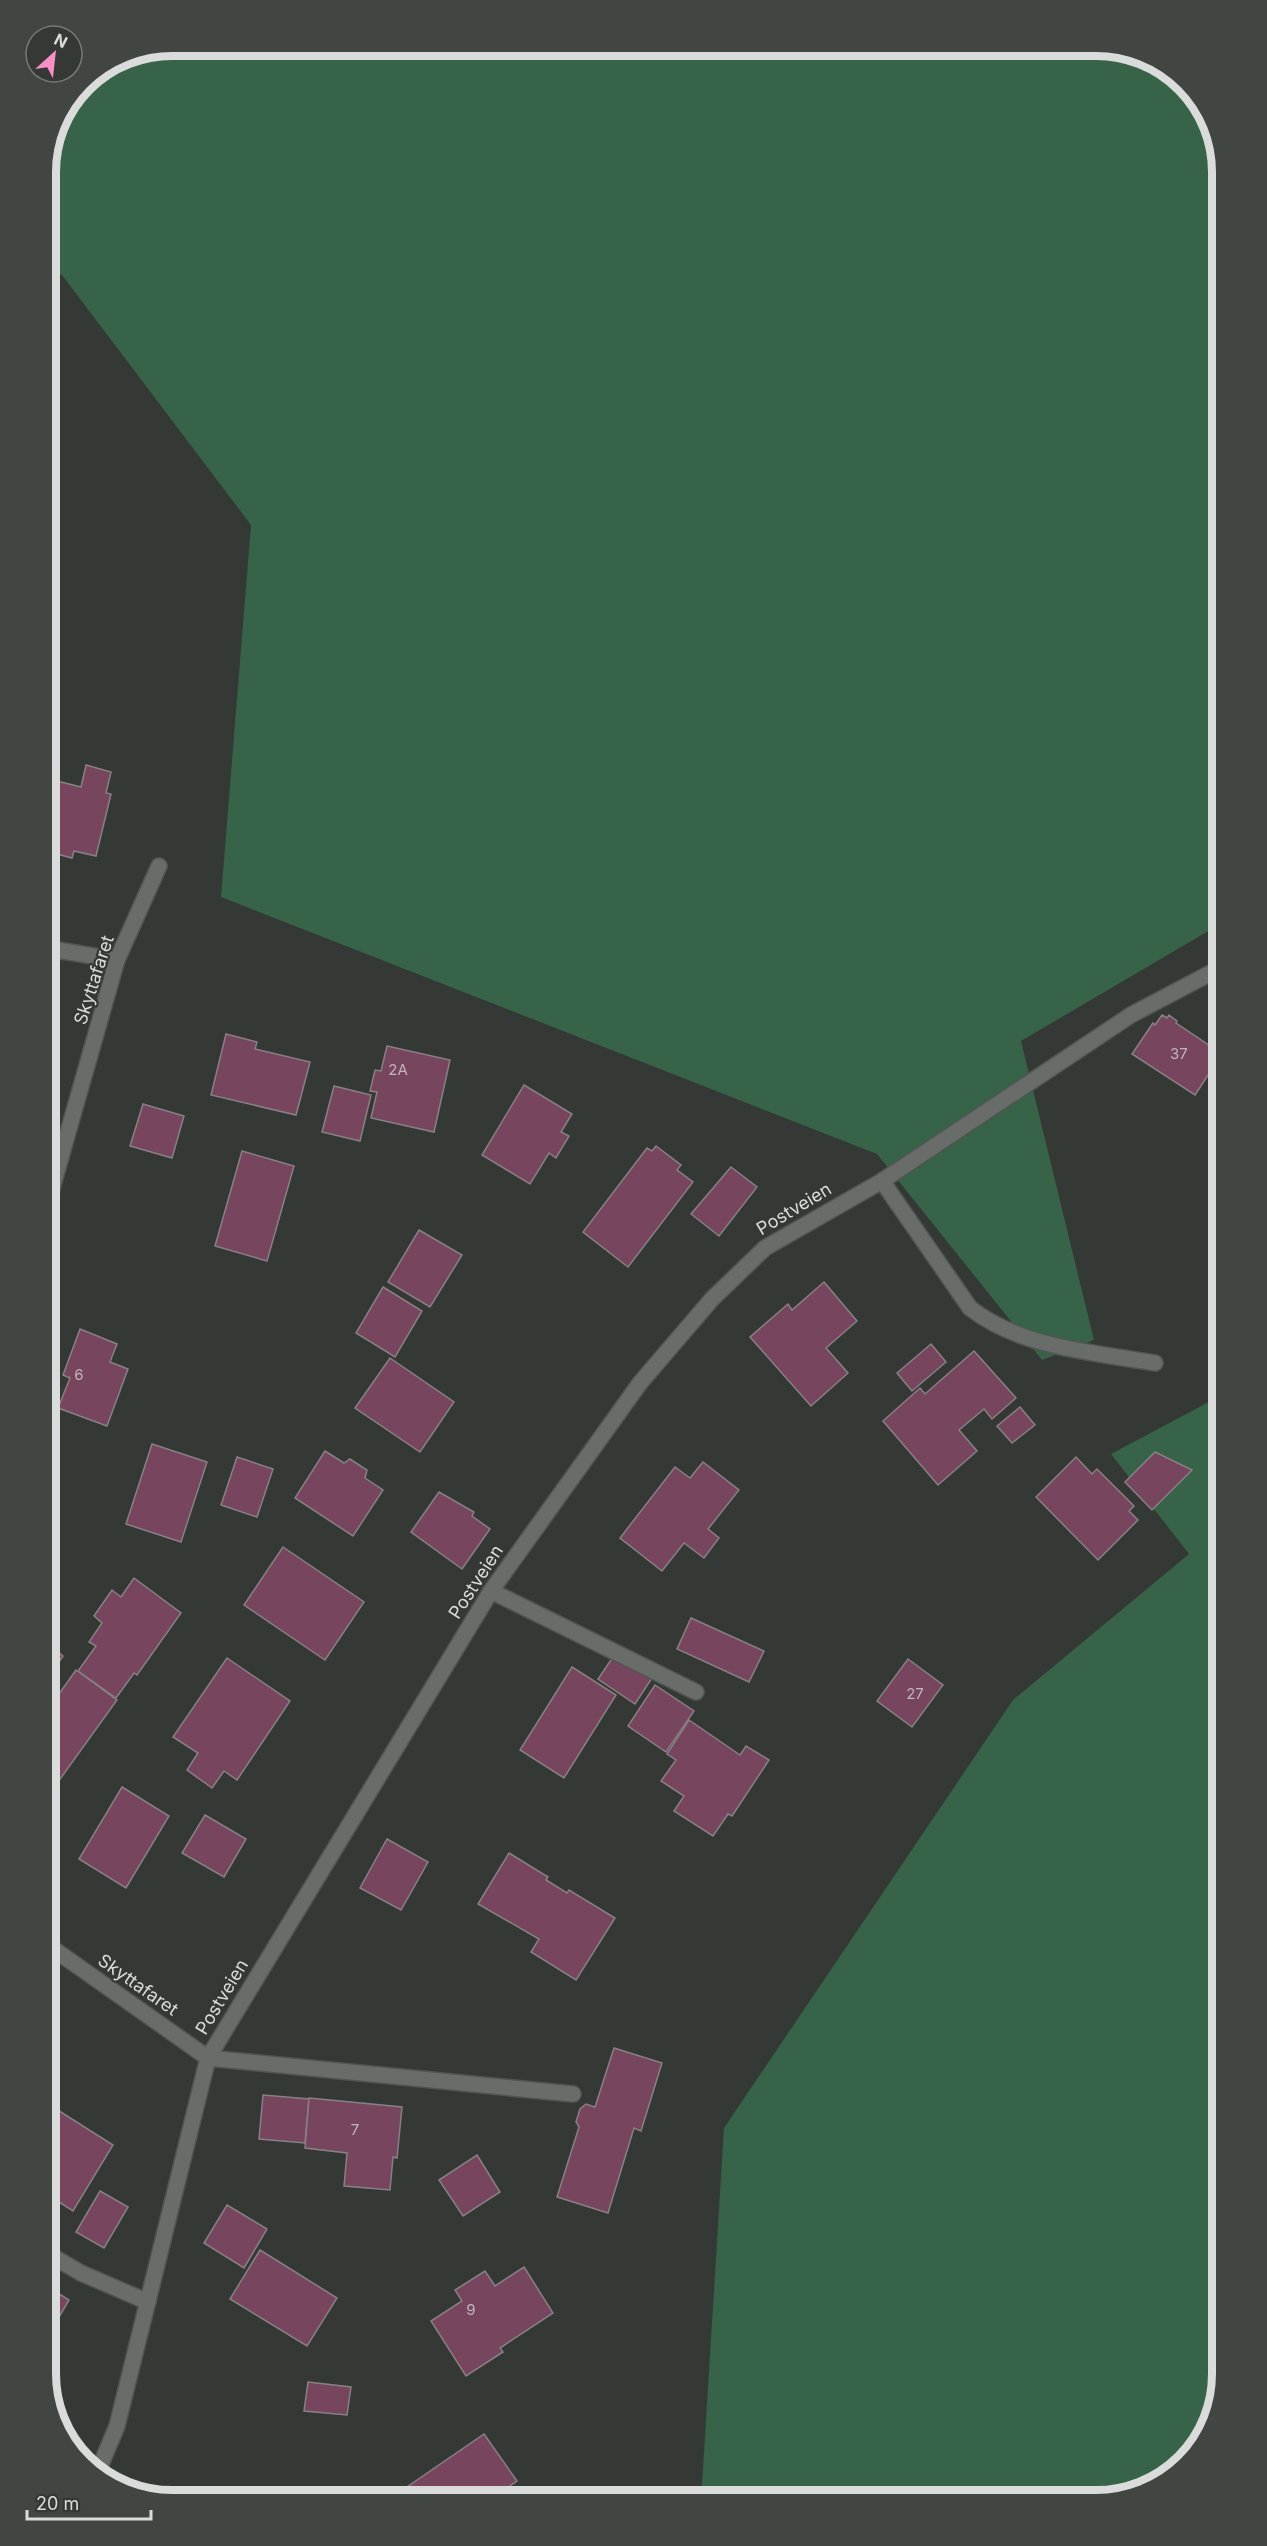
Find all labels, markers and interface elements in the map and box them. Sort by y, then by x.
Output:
north arrow [24,24,84,84]
text: N [51,29,71,52]
street label: Skyttafaret [69,932,118,1027]
house number: 37 [1170,1044,1188,1063]
house number: 2A [388,1060,408,1079]
street label: Postveien [752,1178,835,1239]
house number: 6 [74,1365,84,1384]
street label: Postveien [444,1541,507,1623]
house number: 27 [906,1684,924,1703]
street label: Skyttafaret [94,1949,182,2020]
street label: Postveien [191,1955,252,2038]
house number: 7 [351,2120,359,2139]
house number: 9 [466,2300,476,2319]
scale bar [27,2483,152,2521]
text: 20 m [36,2493,79,2514]

